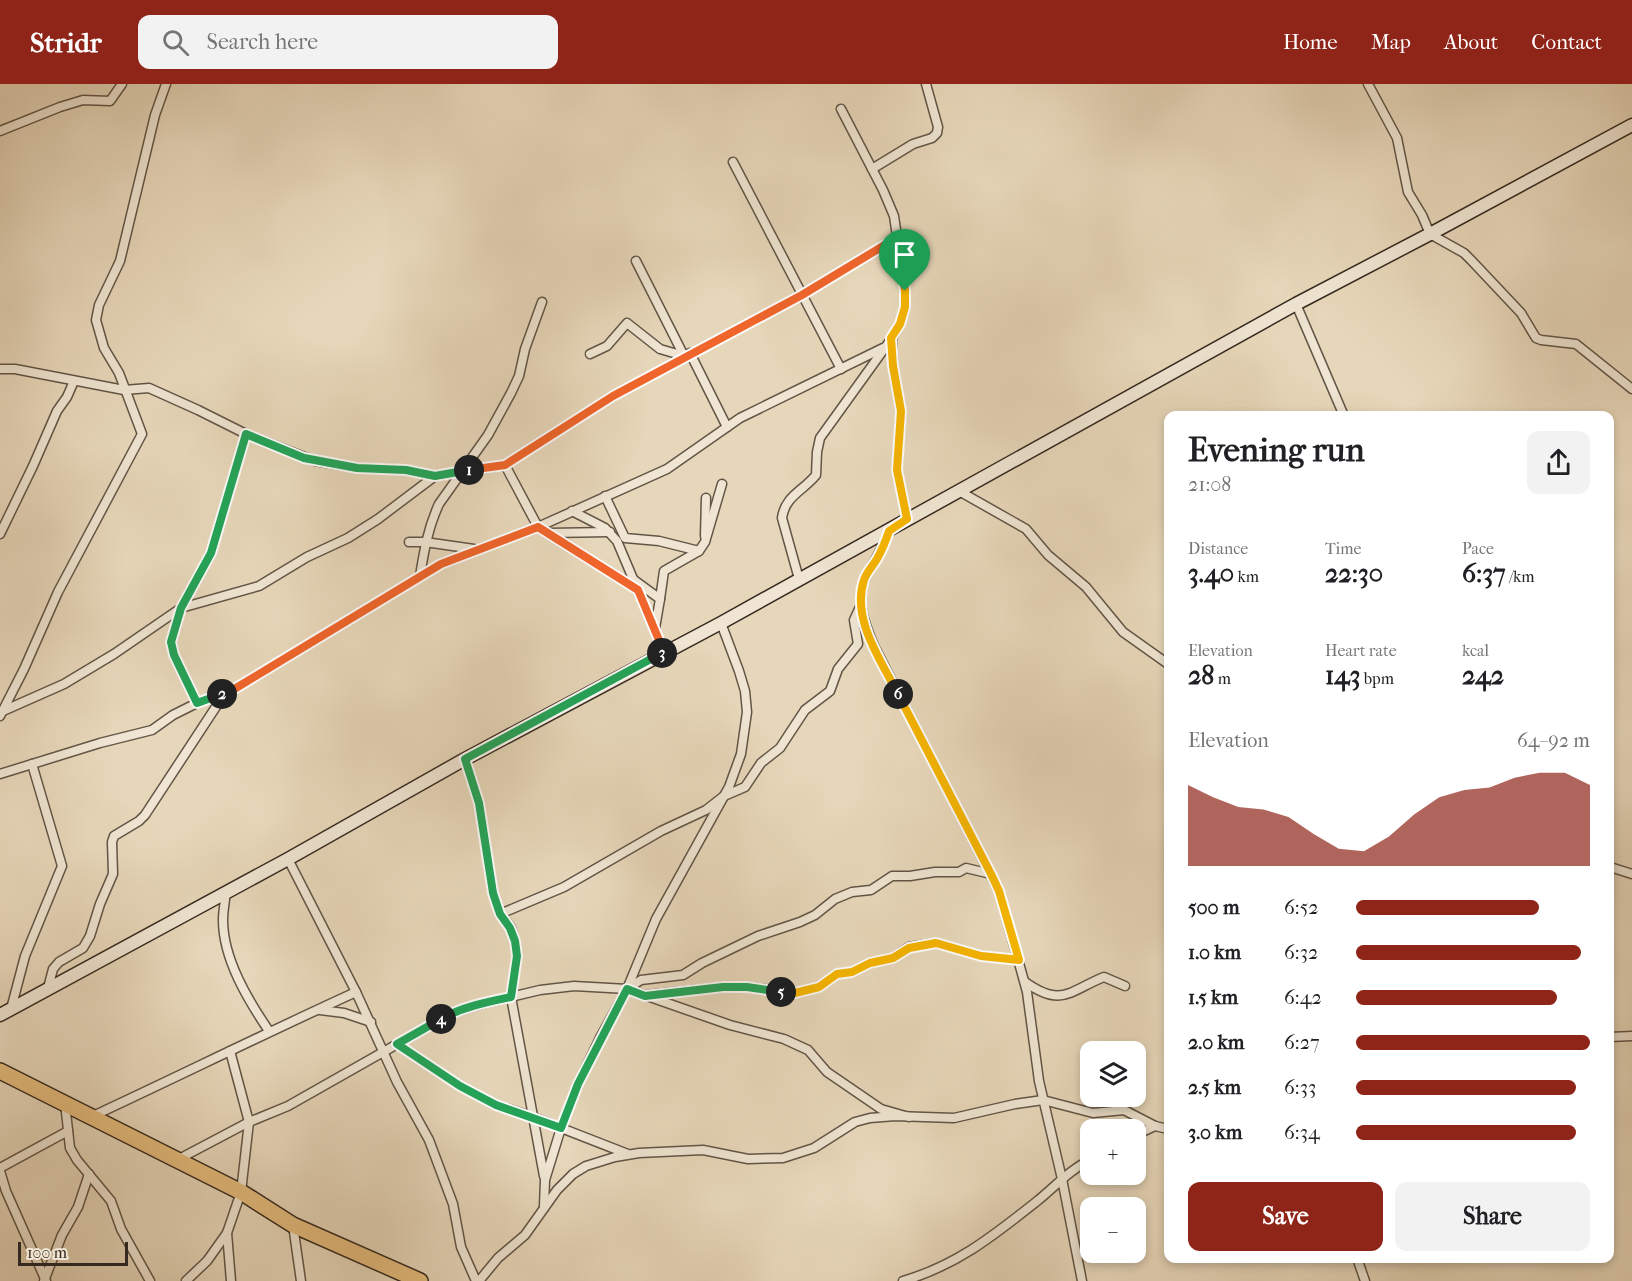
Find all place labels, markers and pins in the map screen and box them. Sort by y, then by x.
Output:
pin [879,229,930,291]
pin: 1 [454,455,484,485]
pin: 3 [647,638,677,668]
pin: 2 [207,679,237,709]
pin: 6 [883,679,913,709]
pin: 5 [766,977,796,1007]
pin: 4 [426,1004,456,1034]

